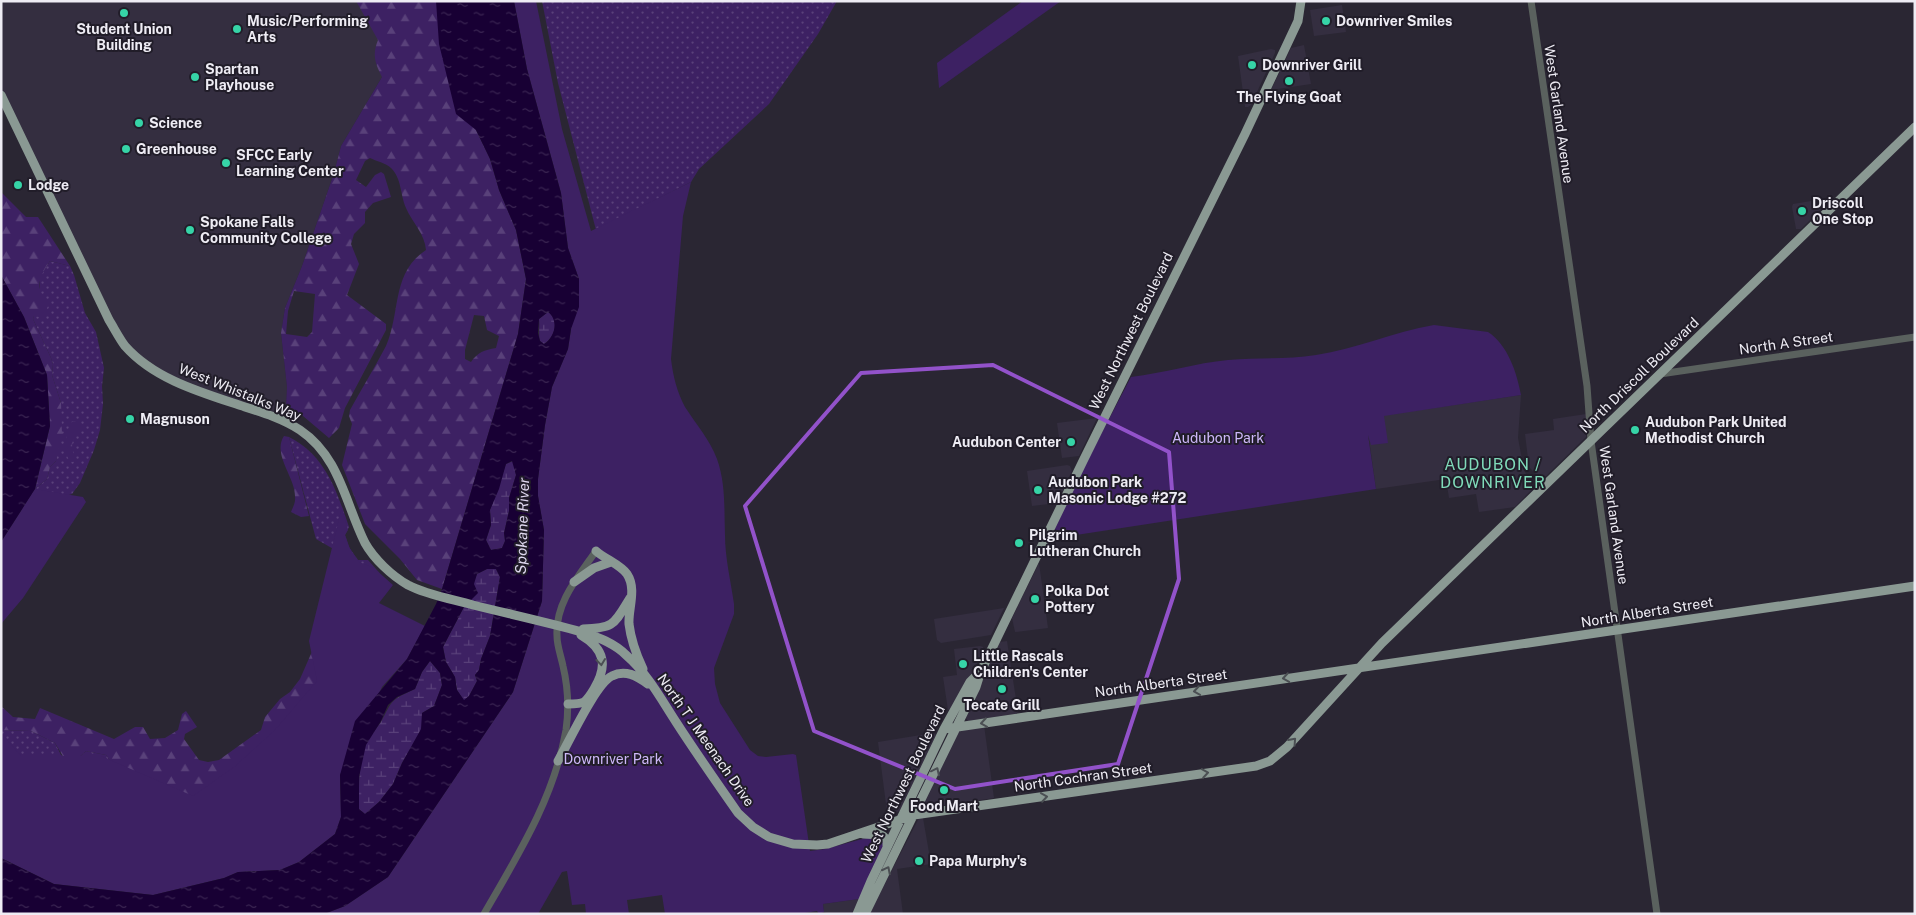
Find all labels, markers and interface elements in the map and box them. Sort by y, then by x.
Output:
marker: Student Union Building [118,7,130,19]
place label: Music/Performing Arts [247,13,368,45]
place label: Downriver Smiles [1336,13,1452,29]
marker: Downriver Smiles [1320,15,1332,27]
place label: Student Union Building [76,21,172,53]
marker: Music/Performing Arts [231,23,243,35]
street label: West Garland Avenue [1541,44,1577,184]
place label: Downriver Grill [1262,57,1362,73]
marker: Downriver Grill [1246,59,1258,71]
place label: Spartan Playhouse [205,61,274,93]
marker: Spartan Playhouse [189,71,201,83]
marker: The Flying Goat [1283,75,1295,87]
place label: The Flying Goat [1236,89,1342,105]
place label: Science [149,115,202,131]
marker: Science [133,117,145,129]
place label: Greenhouse [136,141,217,157]
marker: Greenhouse [120,143,132,155]
place label: SFCC Early Learning Center [236,147,344,179]
marker: SFCC Early Learning Center [220,157,232,169]
place label: Lodge [28,177,69,193]
marker: Lodge [12,179,24,191]
place label: Driscoll One Stop [1812,195,1874,227]
marker: Driscoll One Stop [1796,205,1808,217]
place label: Spokane Falls Community College [200,214,332,246]
marker: Spokane Falls Community College [184,224,196,236]
street label: West Northwest Boulevard [1086,250,1176,412]
street label: North Driscoll Boulevard [1576,314,1702,436]
street label: North A Street [1738,328,1834,358]
street label: West Whistalks Way [176,360,304,424]
place label: Magnuson [140,411,210,427]
marker: Magnuson [124,413,136,425]
place label: Audubon Park United Methodist Church [1645,414,1787,446]
marker: Audubon Park United Methodist Church [1629,424,1641,436]
park label: Audubon Park [1172,430,1264,446]
place label: Audubon Center [952,434,1061,450]
marker: Audubon Center [1065,436,1077,448]
street label: West Garland Avenue [1596,445,1632,585]
district label: AUDUBON / DOWNRIVER [1440,455,1546,492]
place label: Audubon Park Masonic Lodge #272 [1048,474,1187,506]
water label: Spokane River [512,477,532,575]
marker: Audubon Park Masonic Lodge #272 [1032,484,1044,496]
place label: Pilgrim Lutheran Church [1029,527,1141,559]
marker: Pilgrim Lutheran Church [1013,537,1025,549]
place label: Polka Dot Pottery [1045,583,1109,615]
marker: Polka Dot Pottery [1029,593,1041,605]
street label: North Alberta Street [1580,594,1714,630]
place label: Little Rascals Children's Center [973,648,1088,680]
marker: Little Rascals Children's Center [957,658,969,670]
one-way arrow [595,659,606,667]
street label: North Alberta Street [1094,666,1228,700]
street label: North T J Meenach Drive [654,671,758,809]
one-way arrow [1282,673,1291,683]
marker: Tecate Grill [996,683,1008,695]
one-way arrow [1192,686,1201,696]
place label: Tecate Grill [964,697,1041,713]
street label: West Northwest Boulevard [858,703,948,865]
one-way arrow [980,717,988,727]
one-way arrow [1287,737,1296,746]
park label: Downriver Park [563,751,663,767]
street label: North Cochran Street [1013,759,1153,795]
one-way arrow [930,767,940,776]
one-way arrow [1201,769,1209,779]
marker: Food Mart [938,784,950,796]
one-way arrow [1040,792,1049,802]
place label: Food Mart [910,798,978,814]
place label: Papa Murphy's [929,853,1027,869]
marker: Papa Murphy's [913,855,925,867]
one-way arrow [881,866,891,875]

